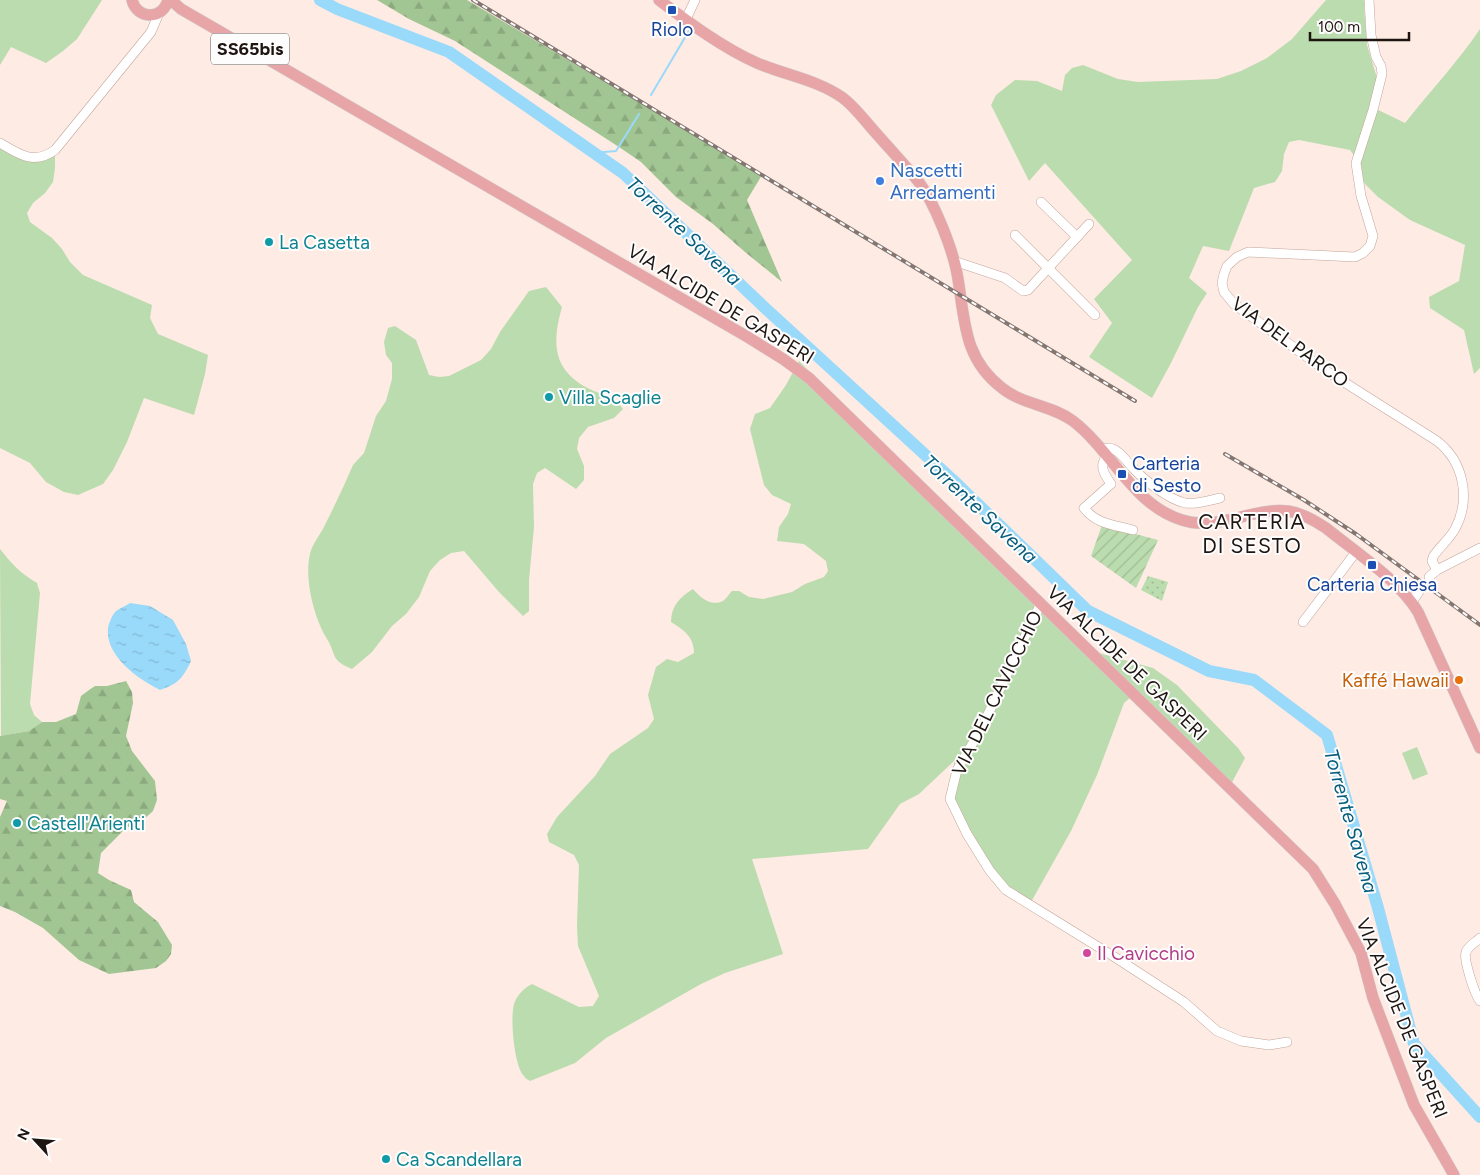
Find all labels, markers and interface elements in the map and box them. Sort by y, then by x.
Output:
marker: Riolo [666,4,678,16]
scale bar [1310,10,1409,42]
place label: Riolo [651,18,693,41]
text: 100 m [1318,18,1360,36]
road number: SS65bis [211,34,289,64]
place label: Nascetti Arredamenti [890,159,996,204]
water label: Torrente Savena [621,172,747,291]
marker: Nascetti Arredamenti [874,175,886,187]
place label: La Casetta [279,231,370,254]
marker: La Casetta [263,236,275,248]
street label: VIA ALCIDE DE GASPERI [624,239,818,369]
street label: VIA DEL PARCO [1227,292,1353,392]
place label: Villa Scaglie [559,386,661,409]
marker: Villa Scaglie [543,391,555,403]
water label: Torrente Savena [917,450,1043,569]
place label: Carteria di Sesto [1132,452,1201,497]
marker: Carteria di Sesto [1116,468,1128,480]
district label: CARTERIA DI SESTO [1198,509,1306,558]
marker: Carteria Chiesa [1366,559,1378,571]
place label: Carteria Chiesa [1307,573,1437,596]
street label: VIA ALCIDE DE GASPERI [1042,581,1212,745]
street label: VIA DEL CAVICCHIO [947,607,1047,779]
place label: Kaffé Hawaii [1342,669,1449,692]
marker: Kaffé Hawaii [1453,674,1465,686]
water label: Torrente Savena [1319,746,1383,896]
place label: Castell'Arienti [27,812,145,835]
marker: Castell'Arienti [11,817,23,829]
street label: VIA ALCIDE DE GASPERI [1351,915,1453,1121]
place label: Il Cavicchio [1097,942,1195,965]
marker: Il Cavicchio [1081,947,1093,959]
north arrow [10,1115,60,1165]
text: N [14,1126,34,1143]
place label: Ca Scandellara [396,1148,522,1171]
marker: Ca Scandellara [380,1153,392,1165]

